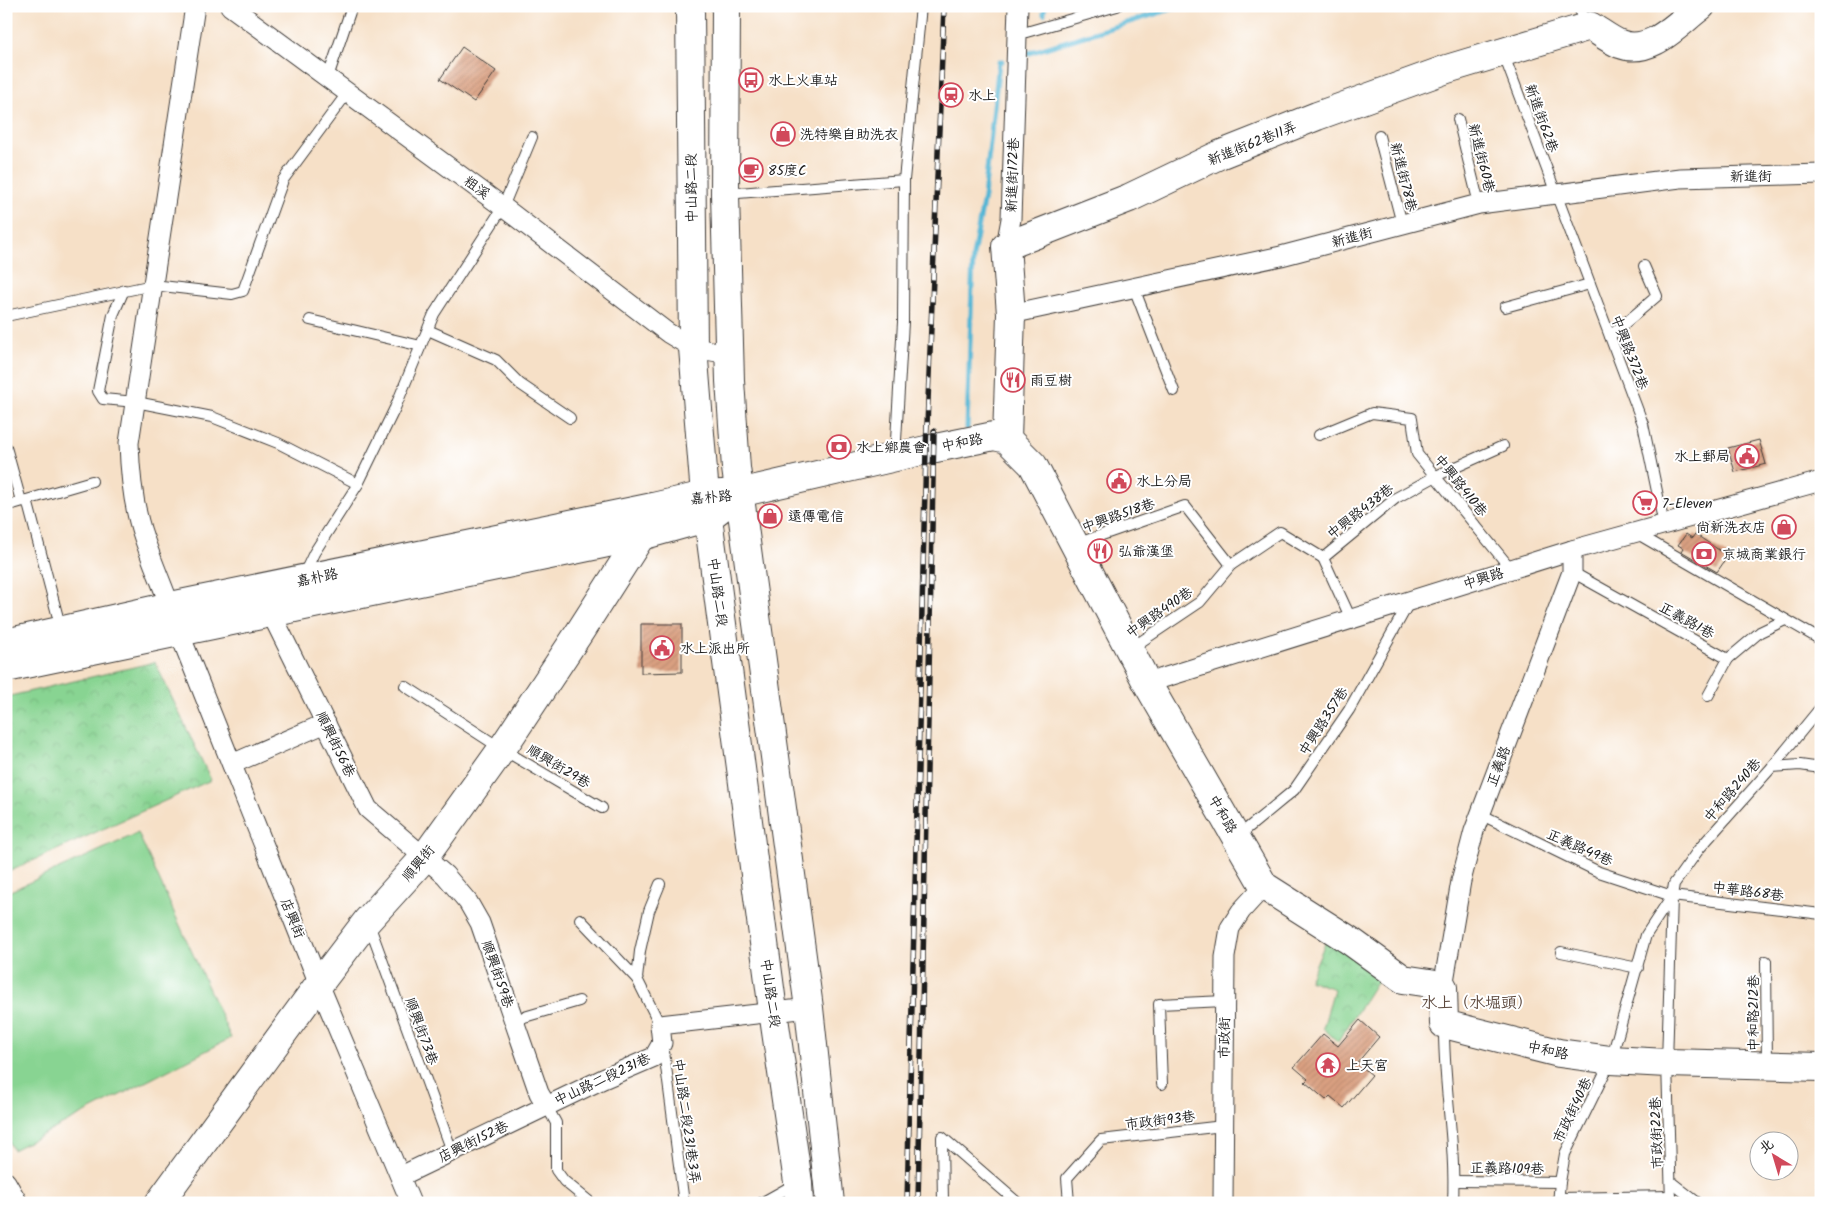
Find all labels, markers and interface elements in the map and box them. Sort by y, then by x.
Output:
bus stop icon: 水上火車站 [738,67,764,93]
place label: 水上火車站 [768,70,838,92]
street label: 新進街62巷 [1518,81,1564,157]
station icon: 水上 [938,82,964,108]
place label: 水上 [968,85,996,107]
street label: 新進街62巷11弄 [1204,116,1300,172]
shop icon: 洗特樂自助洗衣 [770,121,796,147]
street label: 新進街60巷 [1462,121,1501,196]
place label: 洗特樂自助洗衣 [800,124,898,146]
street label: 新進街172巷 [1001,136,1025,213]
street label: 新進街78巷 [1384,140,1423,215]
street label: 中山路二段 [680,153,704,223]
cafe icon: 85度C [738,157,764,183]
place label: 85度C [768,160,806,182]
street label: 新進街 [1730,166,1772,188]
street label: 粗溪 [459,171,494,205]
street label: 新進街 [1329,222,1375,254]
street label: 中興路372巷 [1605,312,1654,394]
restaurant icon: 雨豆樹 [1000,367,1026,393]
place label: 雨豆樹 [1030,370,1072,392]
street label: 中和路 [939,428,985,458]
bank icon: 水上鄉農會 [826,434,852,460]
place label: 水上鄉農會 [856,437,927,459]
public building icon: 水上郵局 [1734,443,1760,469]
place label: 水上郵局 [1674,446,1730,468]
street label: 中興路410巷 [1428,450,1493,523]
public building icon: 水上分局 [1106,468,1132,494]
place label: 水上分局 [1136,471,1192,493]
street label: 中興路438巷 [1322,478,1400,545]
street label: 嘉朴路 [689,485,733,511]
supermarket icon: 7-Eleven [1632,490,1658,516]
street label: 中興路518巷 [1079,493,1159,539]
place label: 7-Eleven [1662,493,1712,515]
shop icon: 遠傳電信 [757,503,783,529]
place label: 遠傳電信 [788,506,844,528]
shop icon: 尚新洗衣店 [1771,514,1797,540]
place label: 尚新洗衣店 [1696,517,1766,539]
restaurant icon: 弘爺漢堡 [1087,538,1113,564]
place label: 弘爺漢堡 [1118,541,1174,563]
bank icon: 京城商業銀行 [1691,541,1717,567]
place label: 京城商業銀行 [1722,544,1806,566]
street label: 中山路二段 [701,556,733,628]
street label: 中興路 [1460,562,1507,596]
street label: 嘉朴路 [294,563,340,593]
street label: 中興路490巷 [1122,581,1198,644]
street label: 正義路1巷 [1655,597,1719,646]
public building icon: 水上派出所 [649,635,675,661]
place label: 水上派出所 [680,638,750,660]
street label: 中興路357巷 [1293,682,1355,760]
street label: 順興街56巷 [310,708,361,782]
street label: 順興街29巷 [522,739,595,795]
street label: 正義路 [1481,743,1517,790]
street label: 中和路240巷 [1699,753,1768,828]
street label: 中和路 [1202,791,1242,838]
street label: 正義路49巷 [1543,824,1617,873]
street label: 順興街 [397,840,441,887]
street label: 中華路68巷 [1711,877,1786,907]
street label: 店興街 [274,895,310,942]
street label: 順興街59巷 [475,937,519,1012]
street label: 中山路二段 [754,957,786,1029]
street label: 中和路212巷 [1743,974,1765,1051]
district label: 水上（水堀頭） [1421,991,1533,1016]
street label: 順興街73巷 [399,994,444,1069]
street label: 市政街 [1214,1017,1236,1059]
street label: 中和路 [1525,1036,1571,1066]
street label: 中山路二段231巷 [550,1047,655,1112]
temple icon: 上天宮 [1315,1052,1341,1078]
place label: 上天宮 [1346,1055,1388,1077]
street label: 中山路二段231巷3弄 [666,1057,706,1185]
street label: 市政街40巷 [1548,1073,1599,1147]
street label: 市政街22巷 [1645,1095,1669,1169]
street label: 市政街93巷 [1124,1106,1198,1136]
street label: 店興街152巷 [434,1115,513,1168]
north arrow [1750,1132,1800,1182]
text: 北 [1754,1134,1779,1160]
street label: 正義路109巷 [1470,1157,1545,1181]

